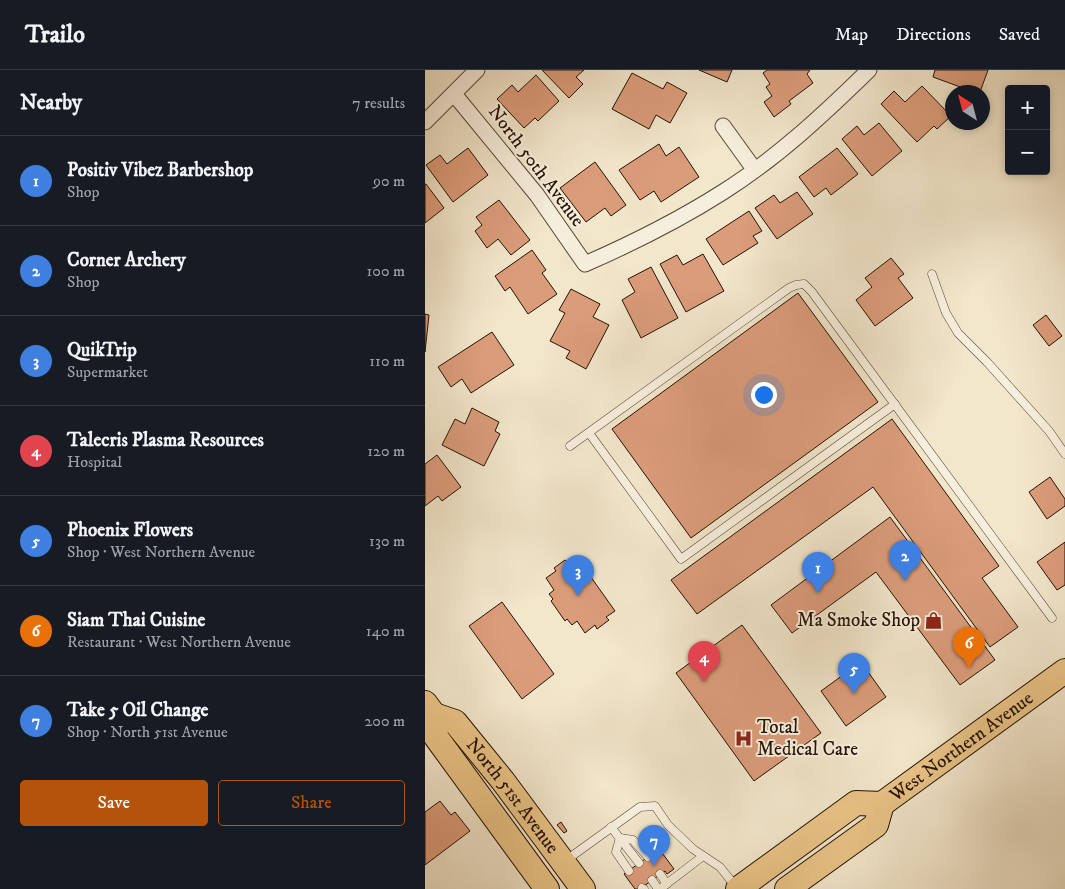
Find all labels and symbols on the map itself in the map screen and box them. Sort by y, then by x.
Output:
north arrow [945,85,990,130]
street label: North 50th Avenue [483,101,589,231]
your location [751,382,777,408]
pin: 2 [889,540,921,581]
pin: 1 [802,552,834,593]
pin: 3 [562,555,594,596]
place label: Ma Smoke Shop [797,609,920,632]
shop icon: Ma Smoke Shop [924,610,944,630]
pin: 6 [953,627,985,668]
pin: 4 [688,641,720,682]
pin: 5 [838,653,870,694]
street label: West Northern Avenue [884,686,1038,807]
place label: Total Medical Care [757,716,858,761]
hospital icon: Total Medical Care [733,728,753,748]
street label: North 51st Avenue [461,733,564,858]
pin: 7 [638,825,670,866]

